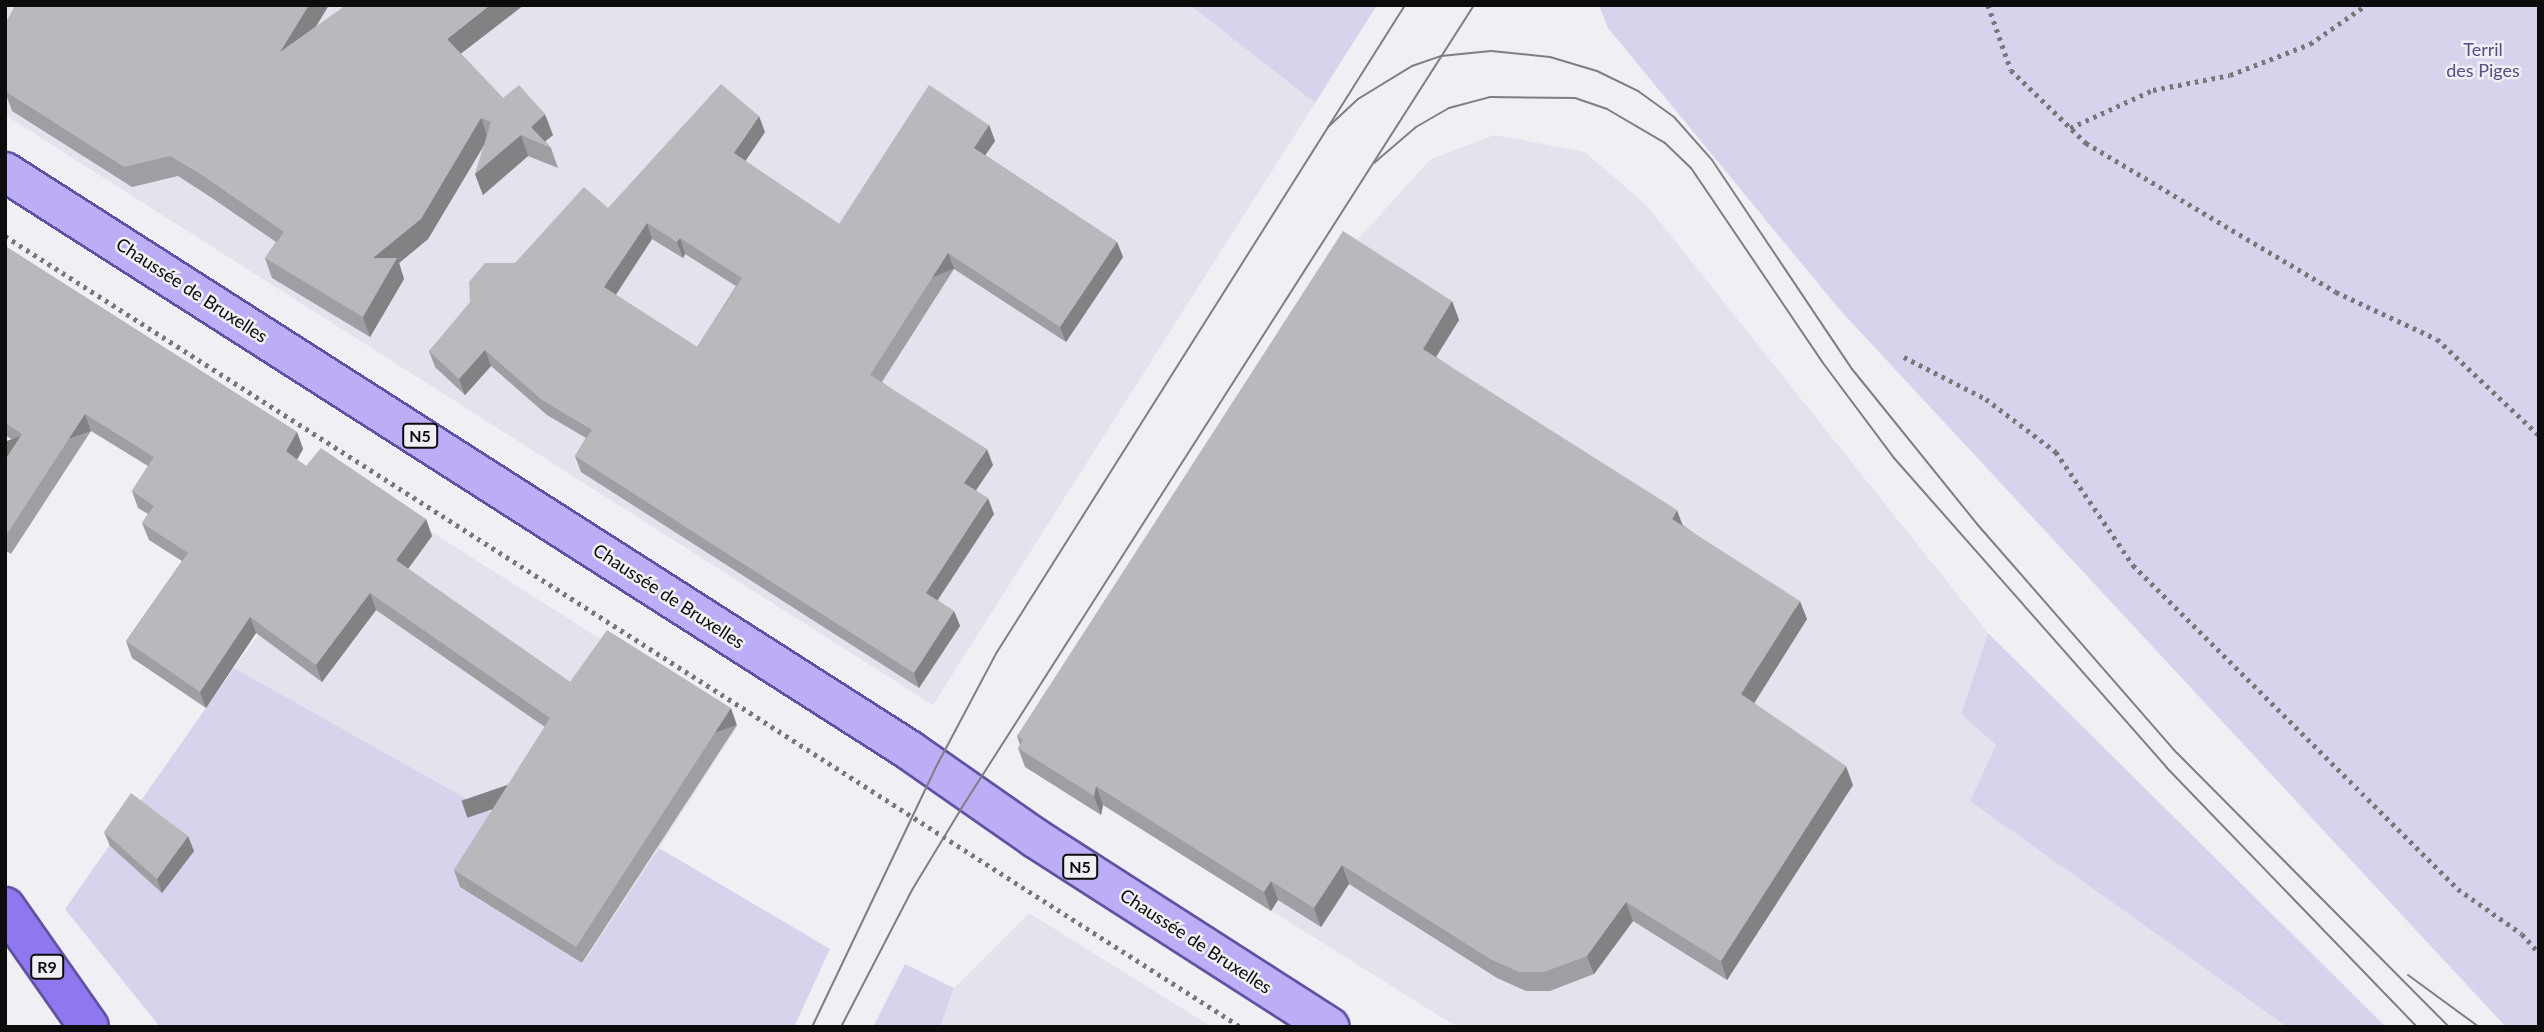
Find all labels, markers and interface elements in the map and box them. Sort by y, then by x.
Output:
park label: Terril des Piges [2446,39,2520,82]
street label: Chaussée de Bruxelles [112,233,272,347]
road number: N5 [401,424,439,448]
street label: Chaussée de Bruxelles [589,539,749,653]
road number: N5 [1061,854,1099,880]
street label: Chaussée de Bruxelles [1116,884,1276,998]
road number: R9 [30,954,64,979]

